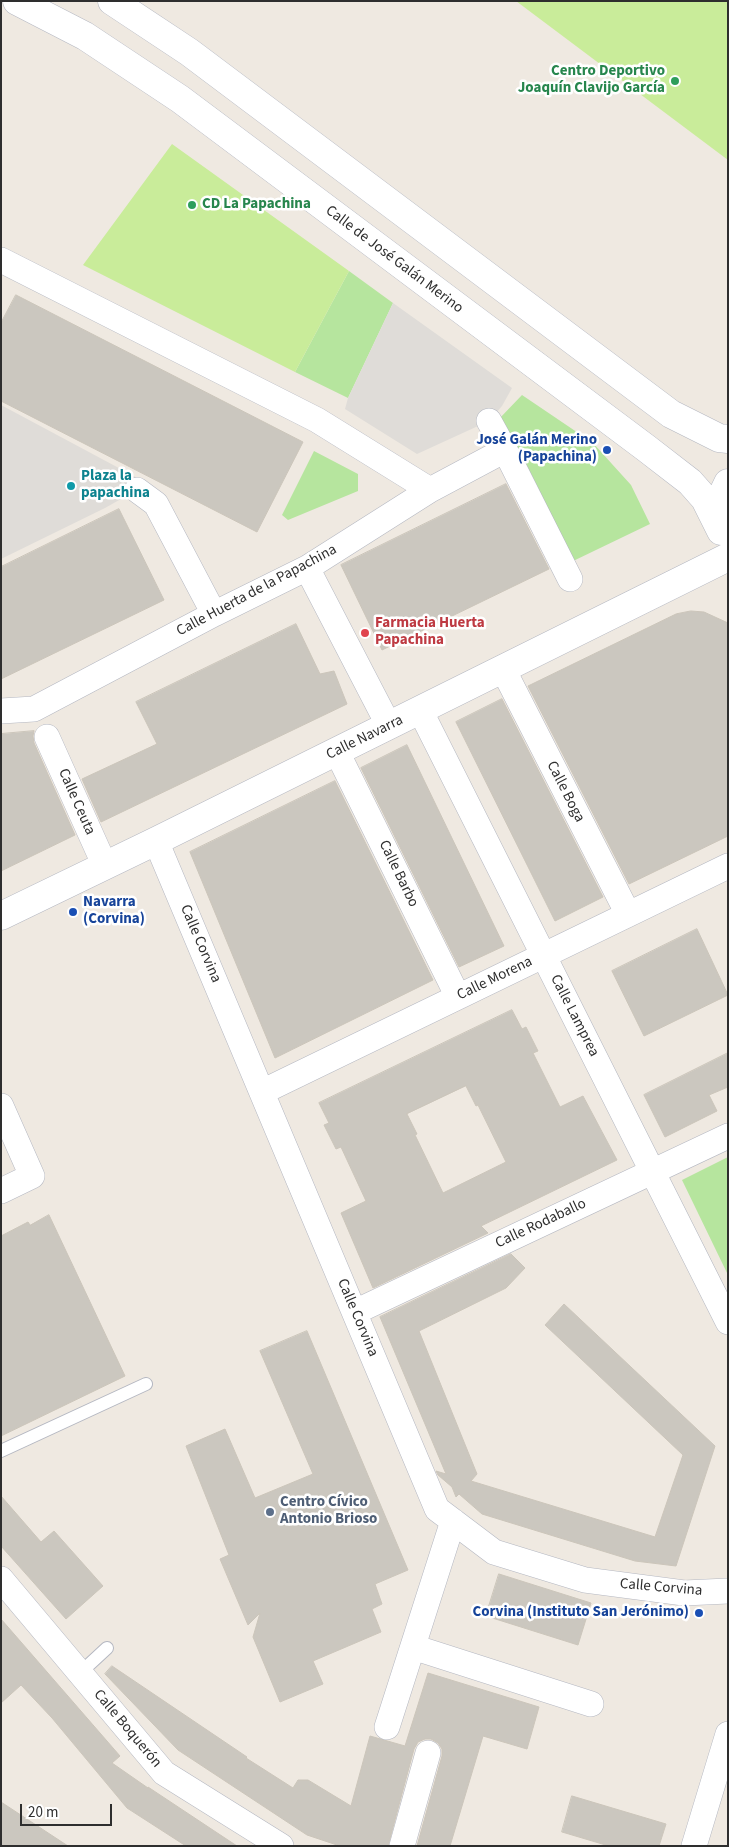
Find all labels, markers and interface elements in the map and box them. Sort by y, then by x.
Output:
place label: Centro Deportivo Joaquín Clavijo García [518,63,665,98]
marker: Centro Deportivo Joaquín Clavijo García [669,75,681,87]
place label: CD La Papachina [202,196,311,214]
marker: CD La Papachina [186,199,198,211]
street label: Calle de José Galán Merino [322,202,466,318]
place label: José Galán Merino (Papachina) [476,432,597,467]
marker: José Galán Merino (Papachina) [601,444,613,456]
place label: Plaza la papachina [81,468,150,503]
marker: Plaza la papachina [65,480,77,492]
street label: Calle Huerta de la Papachina [174,541,340,641]
place label: Farmacia Huerta Papachina [375,615,485,650]
marker: Farmacia Huerta Papachina [359,627,371,639]
street label: Calle Navarra [324,712,406,764]
street label: Calle Boga [542,758,588,826]
street label: Calle Ceuta [53,766,99,838]
street label: Calle Barbo [374,838,422,910]
place label: Navarra (Corvina) [83,894,145,929]
street label: Calle Corvina [176,902,224,986]
marker: Navarra (Corvina) [67,906,79,918]
street label: Calle Morena [454,953,536,1005]
street label: Calle Lamprea [546,972,602,1060]
street label: Calle Rodaballo [493,1195,589,1253]
street label: Calle Corvina [333,1276,381,1360]
place label: Centro Cívico Antonio Brioso [280,1494,377,1529]
marker: Centro Cívico Antonio Brioso [264,1506,276,1518]
street label: Calle Corvina [619,1575,703,1601]
place label: Corvina (Instituto San Jerónimo) [472,1604,689,1622]
marker: Corvina (Instituto San Jerónimo) [693,1607,705,1619]
street label: Calle Boquerón [89,1686,165,1772]
scale bar [22,1794,115,1826]
text: 20 m [28,1802,58,1823]

